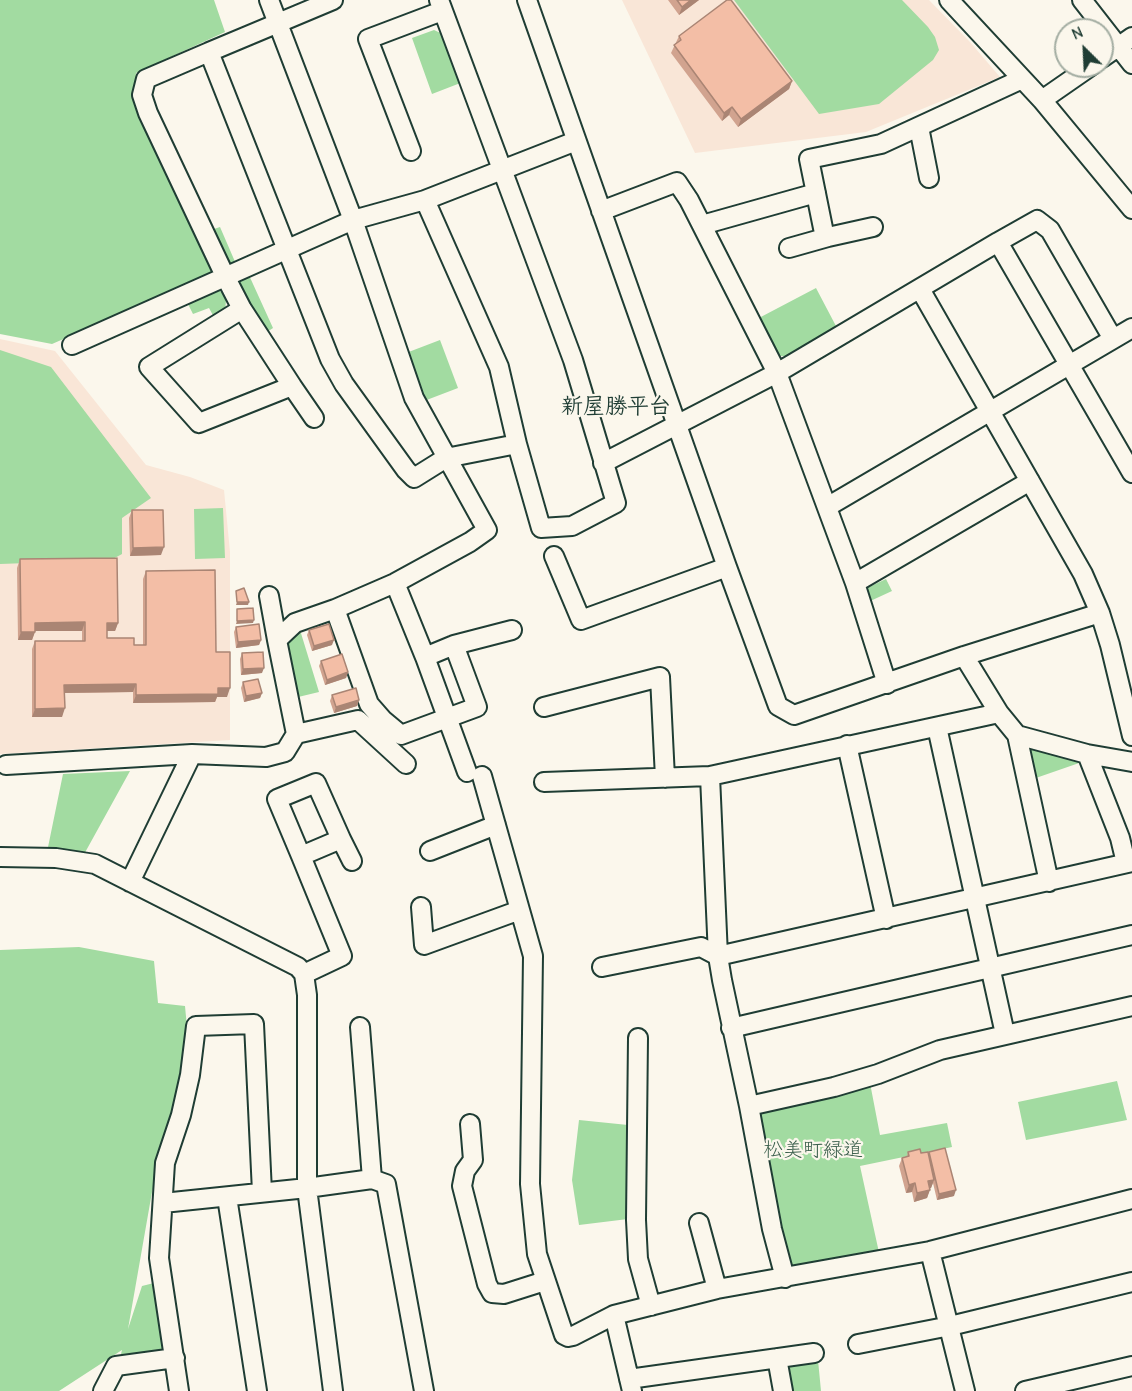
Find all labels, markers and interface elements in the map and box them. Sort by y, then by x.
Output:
north arrow [1054,18,1114,78]
text: N [1069,23,1086,44]
district label: 新屋勝平台 [561,394,671,420]
park label: 松美町緑道 [763,1138,863,1162]

